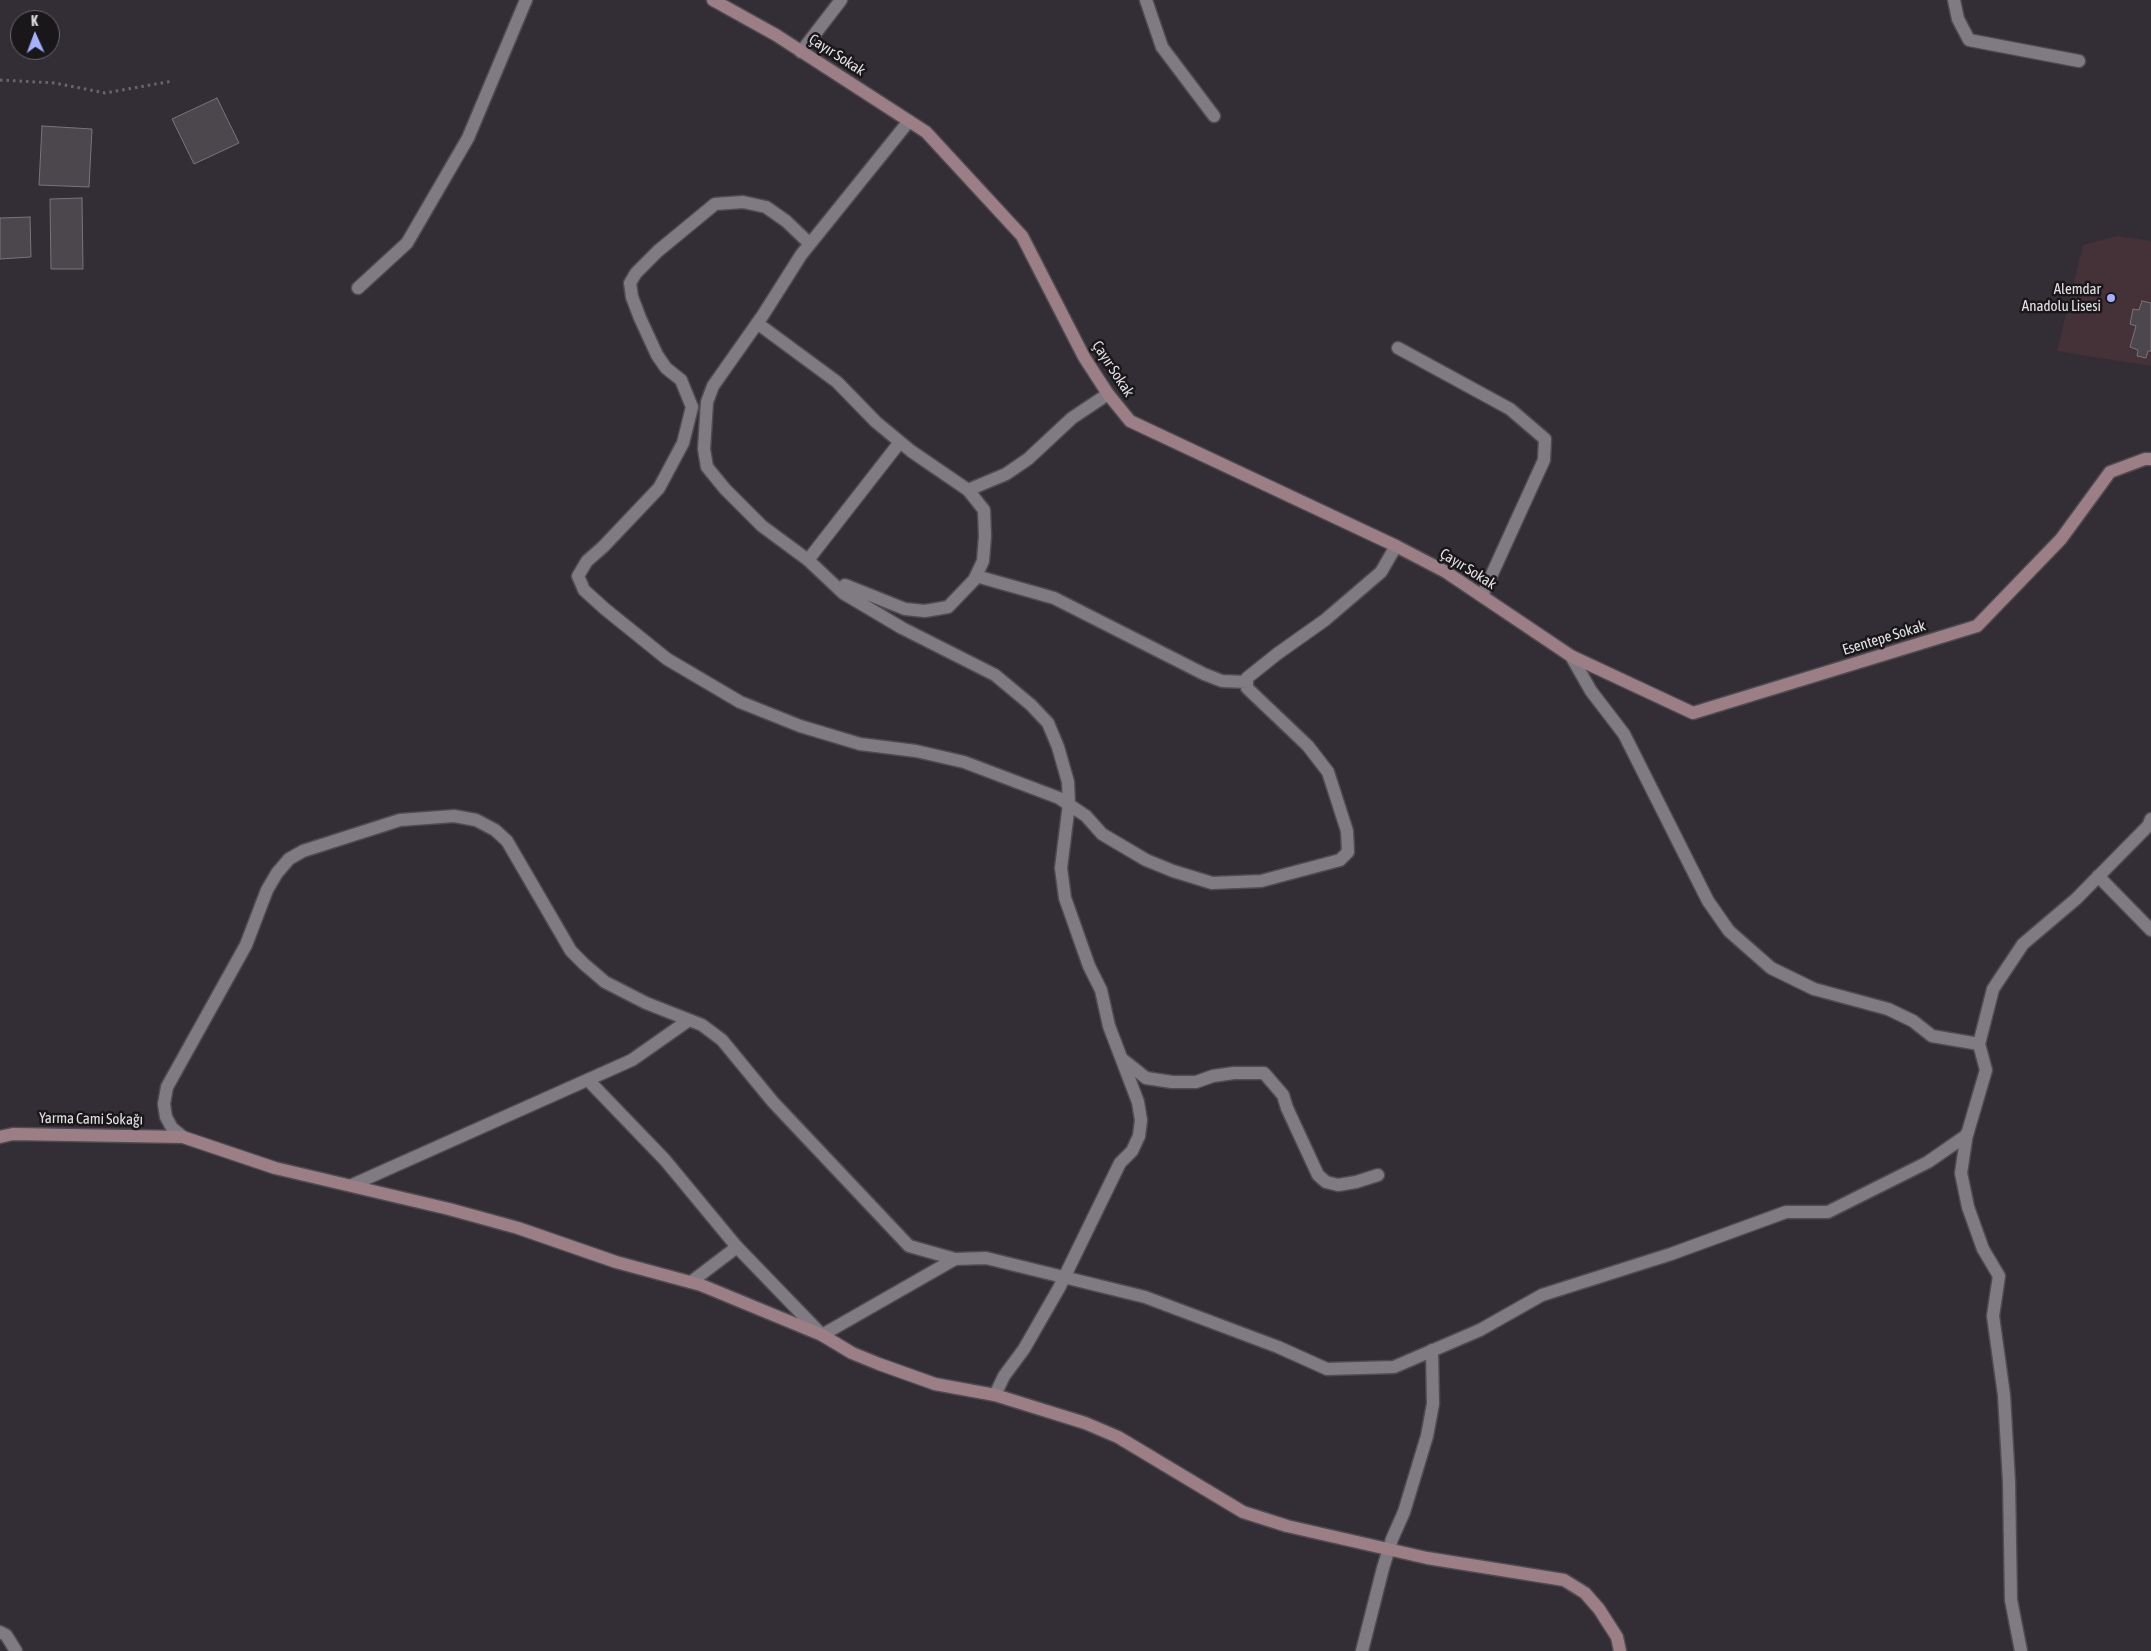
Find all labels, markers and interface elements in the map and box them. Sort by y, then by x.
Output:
north arrow [10,10,60,60]
text: K [31,13,38,29]
street label: Çayır Sokak [806,30,868,80]
place label: Alemdar Anadolu Lisesi [2022,280,2101,315]
marker: Alemdar Anadolu Lisesi [2105,292,2117,304]
street label: Çayır Sokak [1088,338,1138,400]
street label: Çayır Sokak [1436,545,1500,593]
street label: Esentepe Sokak [1840,617,1928,659]
street label: Yarma Cami Sokağı [39,1109,143,1129]

